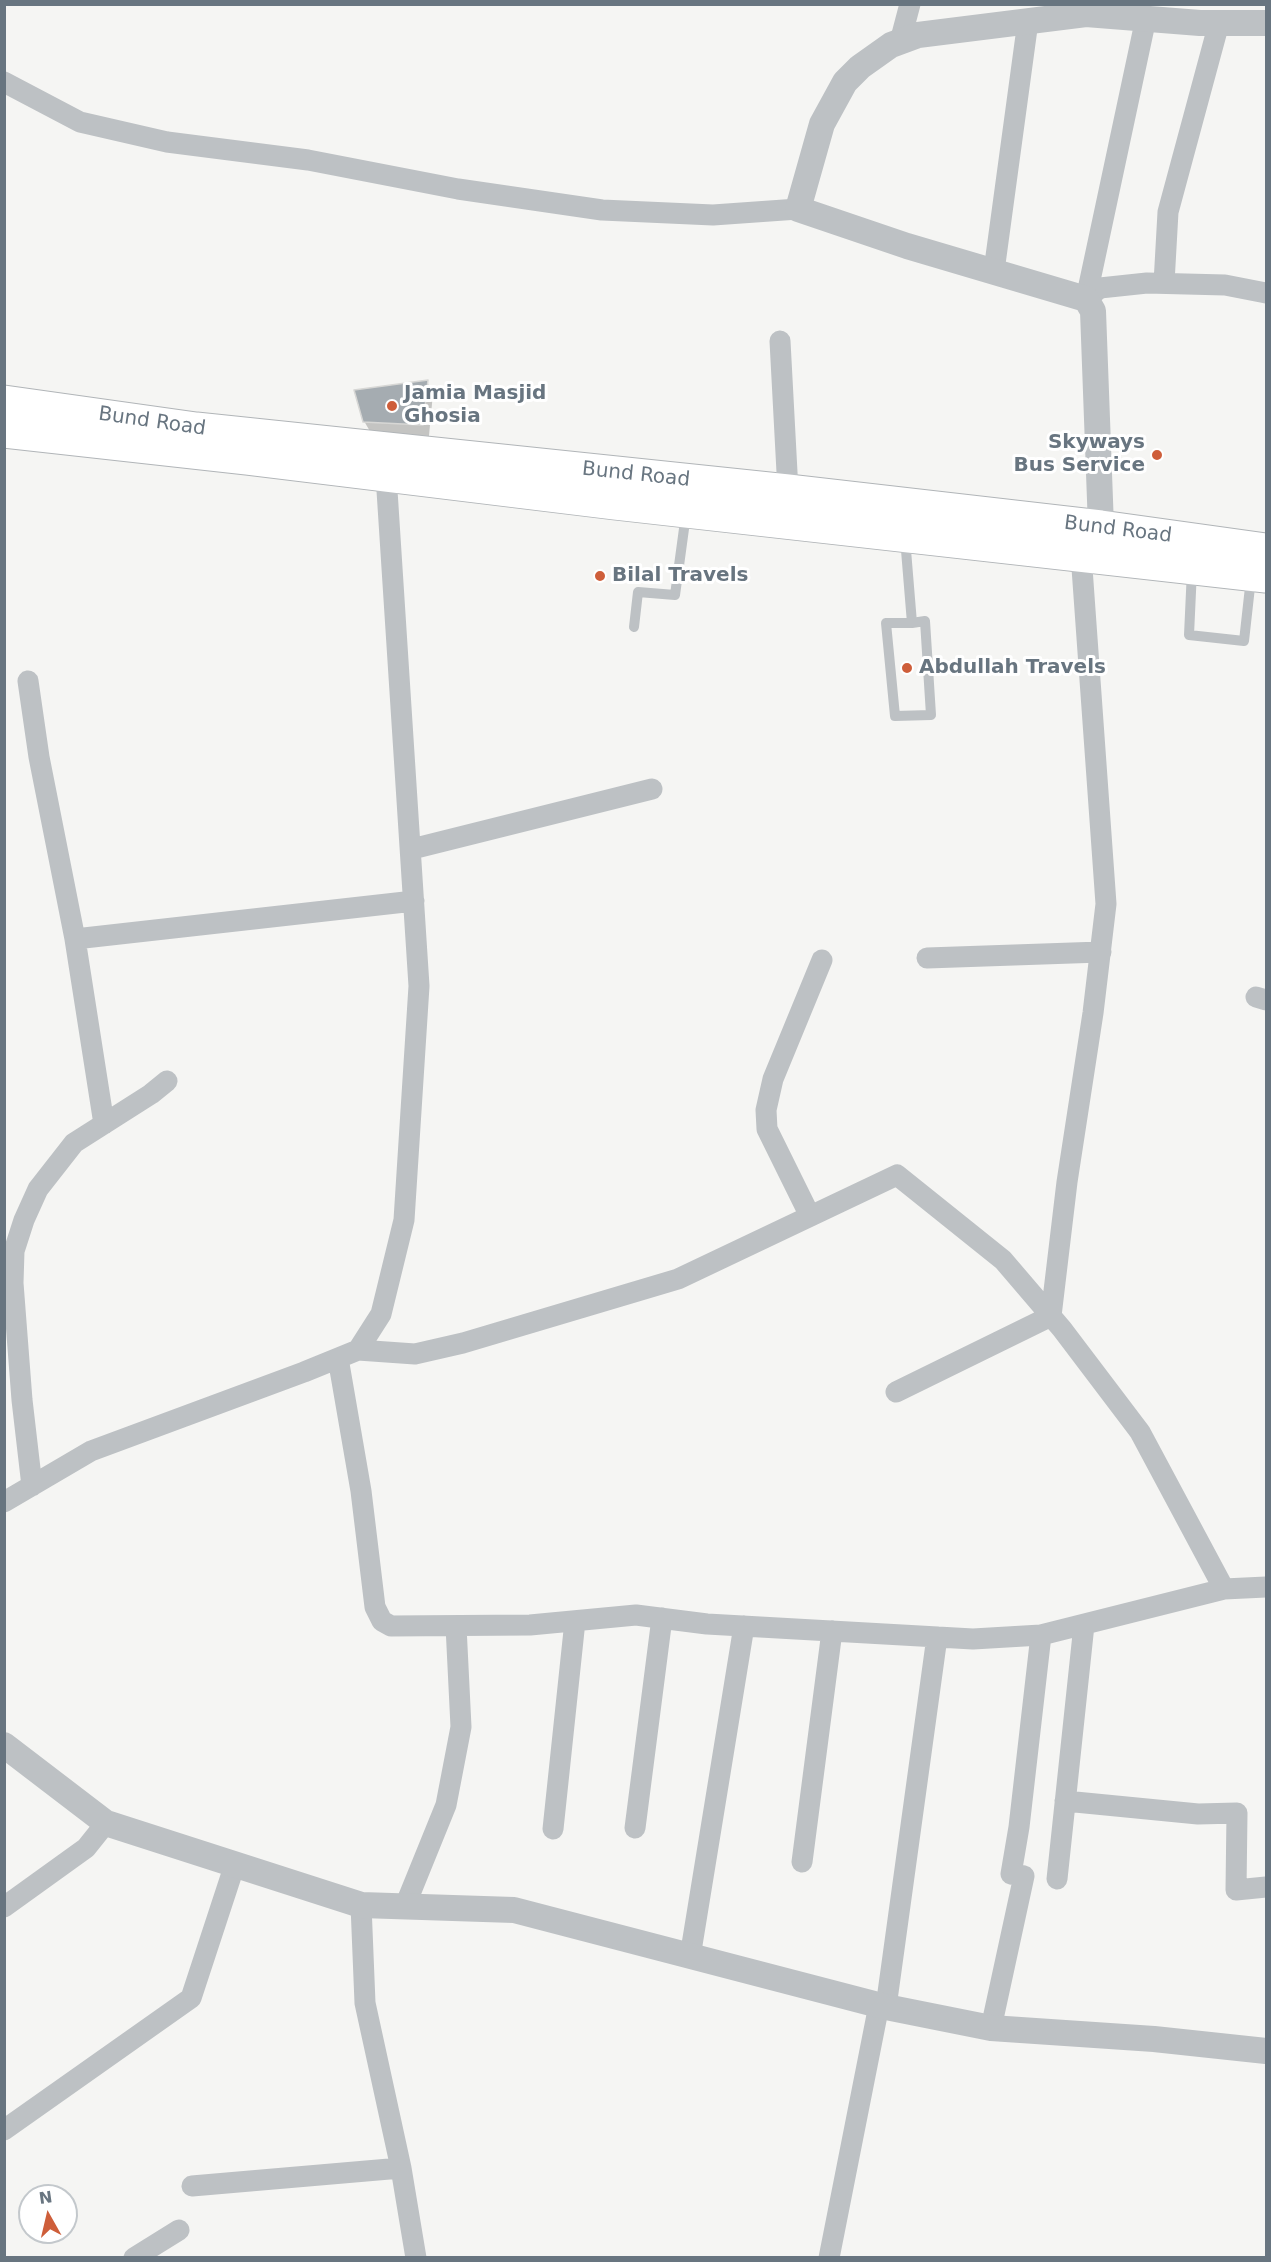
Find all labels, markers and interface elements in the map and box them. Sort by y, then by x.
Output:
place label: Jamia Masjid Ghosia [404,382,546,429]
marker: Jamia Masjid Ghosia [385,399,399,413]
street label: Bund Road [97,403,207,441]
place label: Skyways Bus Service [1014,431,1145,478]
marker: Skyways Bus Service [1150,448,1164,462]
street label: Bund Road [581,457,691,493]
street label: Bund Road [1063,511,1173,549]
place label: Bilal Travels [612,564,748,588]
marker: Bilal Travels [593,569,607,583]
place label: Abdullah Travels [919,656,1106,680]
marker: Abdullah Travels [900,661,914,675]
north arrow [18,2184,78,2244]
text: N [38,2187,54,2208]

